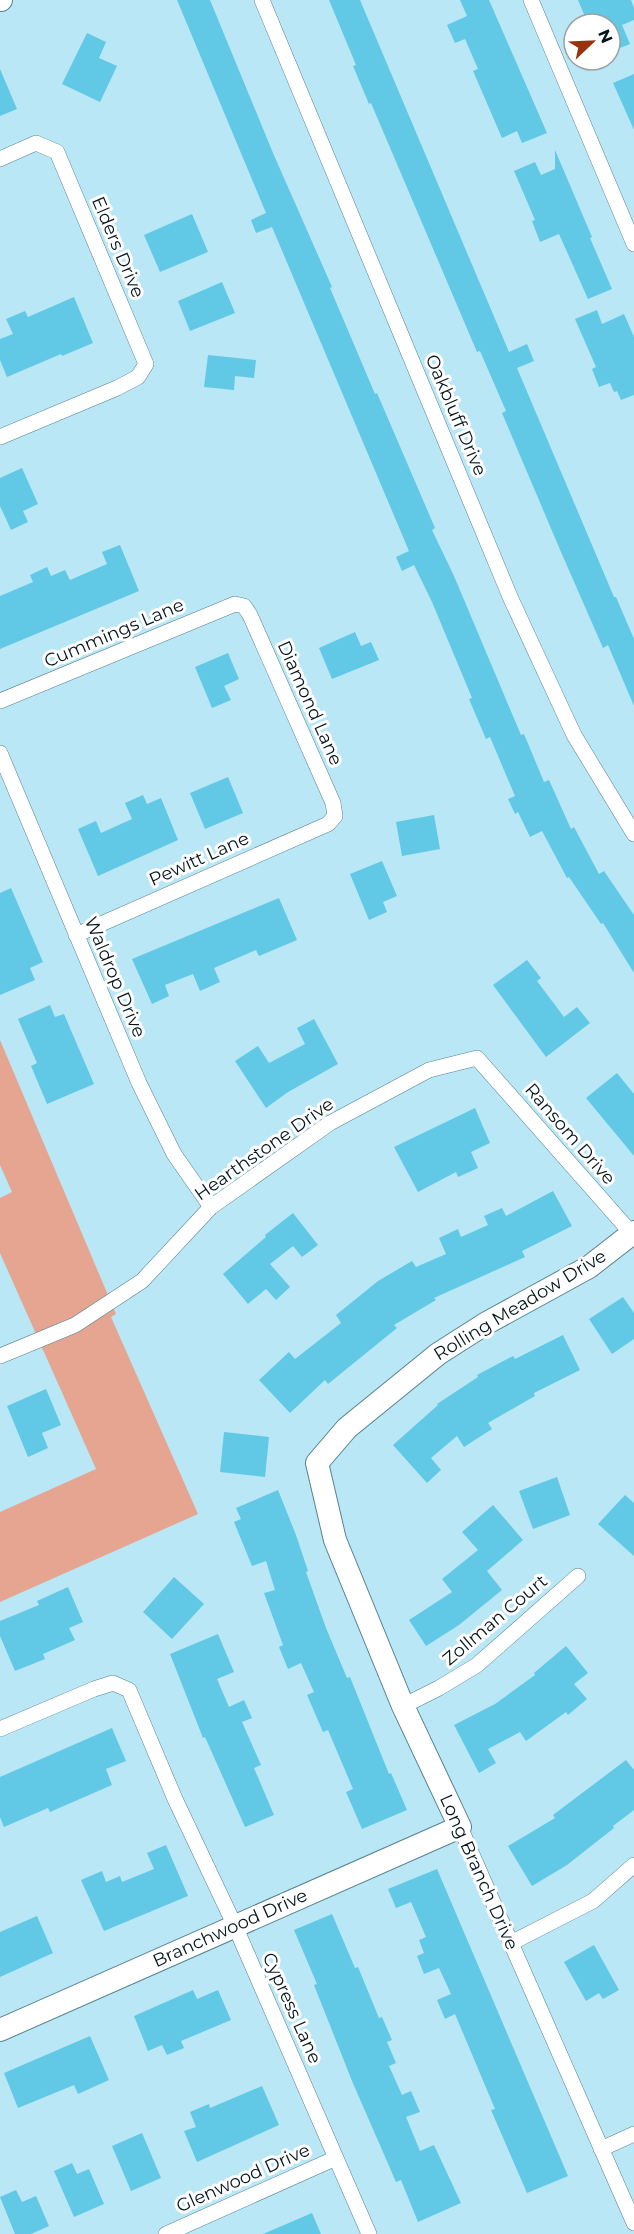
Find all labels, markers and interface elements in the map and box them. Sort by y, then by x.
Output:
north arrow [562,12,622,72]
text: N [594,27,617,46]
street label: Elders Drive [87,193,149,301]
street label: Oakbluff Drive [421,351,492,479]
street label: Cummings Lane [41,594,187,672]
street label: Diamond Lane [273,637,347,769]
street label: Pewitt Lane [146,827,253,891]
street label: Waldrop Drive [80,913,150,1041]
street label: Ransom Drive [520,1079,620,1189]
street label: Hearthstone Drive [190,1093,338,1205]
street label: Rolling Meadow Drive [430,1245,610,1365]
street label: Zollman Court [438,1570,552,1670]
street label: Long Branch Drive [435,1791,523,1953]
street label: Branchwood Drive [149,1884,311,1972]
street label: Cypress Lane [258,1949,326,2067]
street label: Glenwood Drive [173,2139,313,2217]

